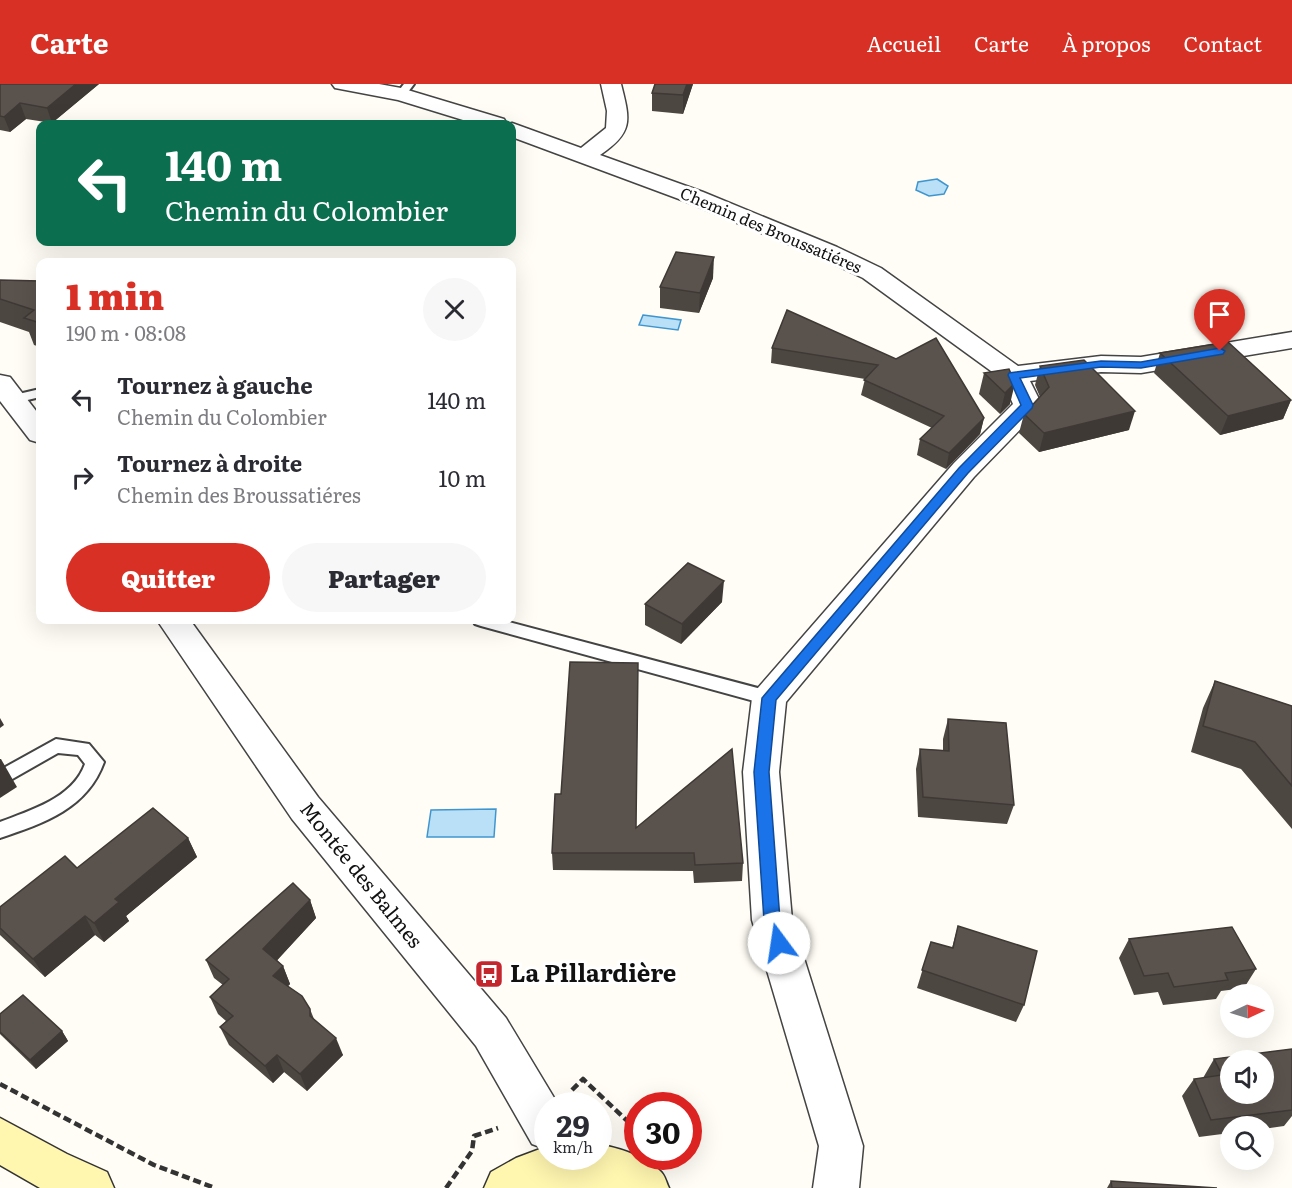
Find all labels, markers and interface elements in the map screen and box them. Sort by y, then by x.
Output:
text: Carte [30,21,109,63]
text: Accueil [867,27,941,58]
text: Carte [974,27,1029,58]
text: À propos [1062,27,1151,58]
text: Contact [1184,27,1262,58]
text: 140 m [165,132,282,194]
icon: left [66,144,144,222]
street label: Chemin des Broussatiéres [677,180,866,278]
text: Chemin du Colombier [165,189,448,229]
text: 1 min [66,268,164,321]
button: close [423,278,486,341]
pin [1194,289,1245,351]
icon: arrive [1203,298,1236,331]
text: 190 m · 08:08 [66,317,186,347]
text: Tournez à gauche [117,368,313,401]
icon: left [66,383,99,416]
text: 140 m [427,383,486,416]
text: Chemin du Colombier [117,401,327,431]
text: Tournez à droite [117,446,302,479]
icon: right [66,461,99,494]
text: 10 m [439,461,486,494]
text: Chemin des Broussatiéres [117,479,361,509]
button: Quitter [66,543,270,612]
button: Partager [282,543,486,612]
street label: Montée des Balmes [294,794,431,953]
position arrow [747,911,811,975]
place label: La Pillardière [510,954,676,989]
bus stop icon: La Pillardière [473,958,505,990]
north arrow [1220,984,1274,1038]
map controls [1220,984,1274,1170]
button: sound [1220,1050,1274,1104]
speed limit sign: 30 [624,1092,702,1170]
text: 29 [556,1102,590,1146]
button: search [1220,1116,1274,1170]
text: km/h [553,1135,593,1158]

